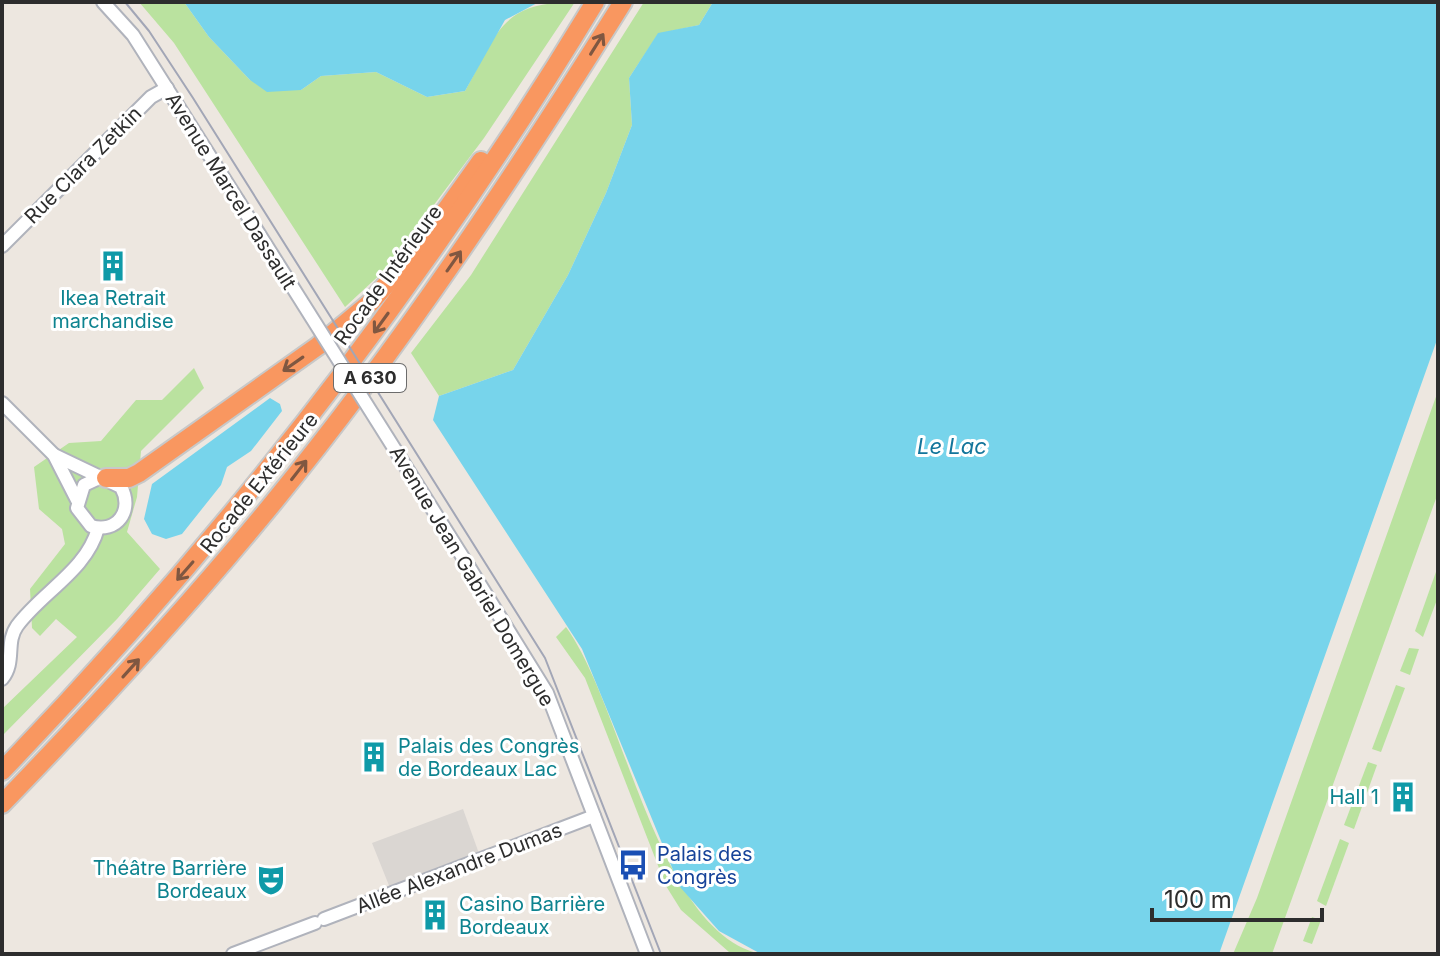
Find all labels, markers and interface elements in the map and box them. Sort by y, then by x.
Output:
one-way arrow [588,33,605,55]
street label: Avenue Marcel Dassault [161,88,302,294]
street label: Rue Clara Zetkin [20,102,146,228]
street label: Rocade Intérieure [329,200,447,350]
building icon: Ikea Retrait marchandise [96,249,130,283]
one-way arrow [446,250,462,272]
place label: Ikea Retrait marchandise [52,286,174,333]
one-way arrow [373,312,389,334]
one-way arrow [282,356,304,372]
road number: A 630 [334,364,406,392]
street label: Rocade Extérieure [195,408,323,558]
water label: Le Lac [917,433,987,459]
street label: Avenue Jean Gabriel Domergue [385,441,559,711]
one-way arrow [291,460,308,481]
one-way arrow [176,560,194,580]
one-way arrow [122,658,141,678]
place label: Palais des Congrès de Bordeaux Lac [398,734,579,781]
building icon: Palais des Congrès de Bordeaux Lac [357,740,391,774]
building icon: Hall 1 [1386,780,1420,814]
place label: Hall 1 [1329,785,1379,809]
street label: Allée Alexandre Dumas [353,818,565,918]
place label: Palais des Congrès [657,842,753,889]
bus stop icon: Palais des Congrès [616,848,650,882]
place label: Théâtre Barrière Bordeaux [93,856,247,903]
theatre icon: Théâtre Barrière Bordeaux [254,863,288,897]
scale bar [1152,872,1322,922]
text: 100 m [1164,885,1232,914]
place label: Casino Barrière Bordeaux [459,892,605,939]
building icon: Casino Barrière Bordeaux [418,898,452,932]

